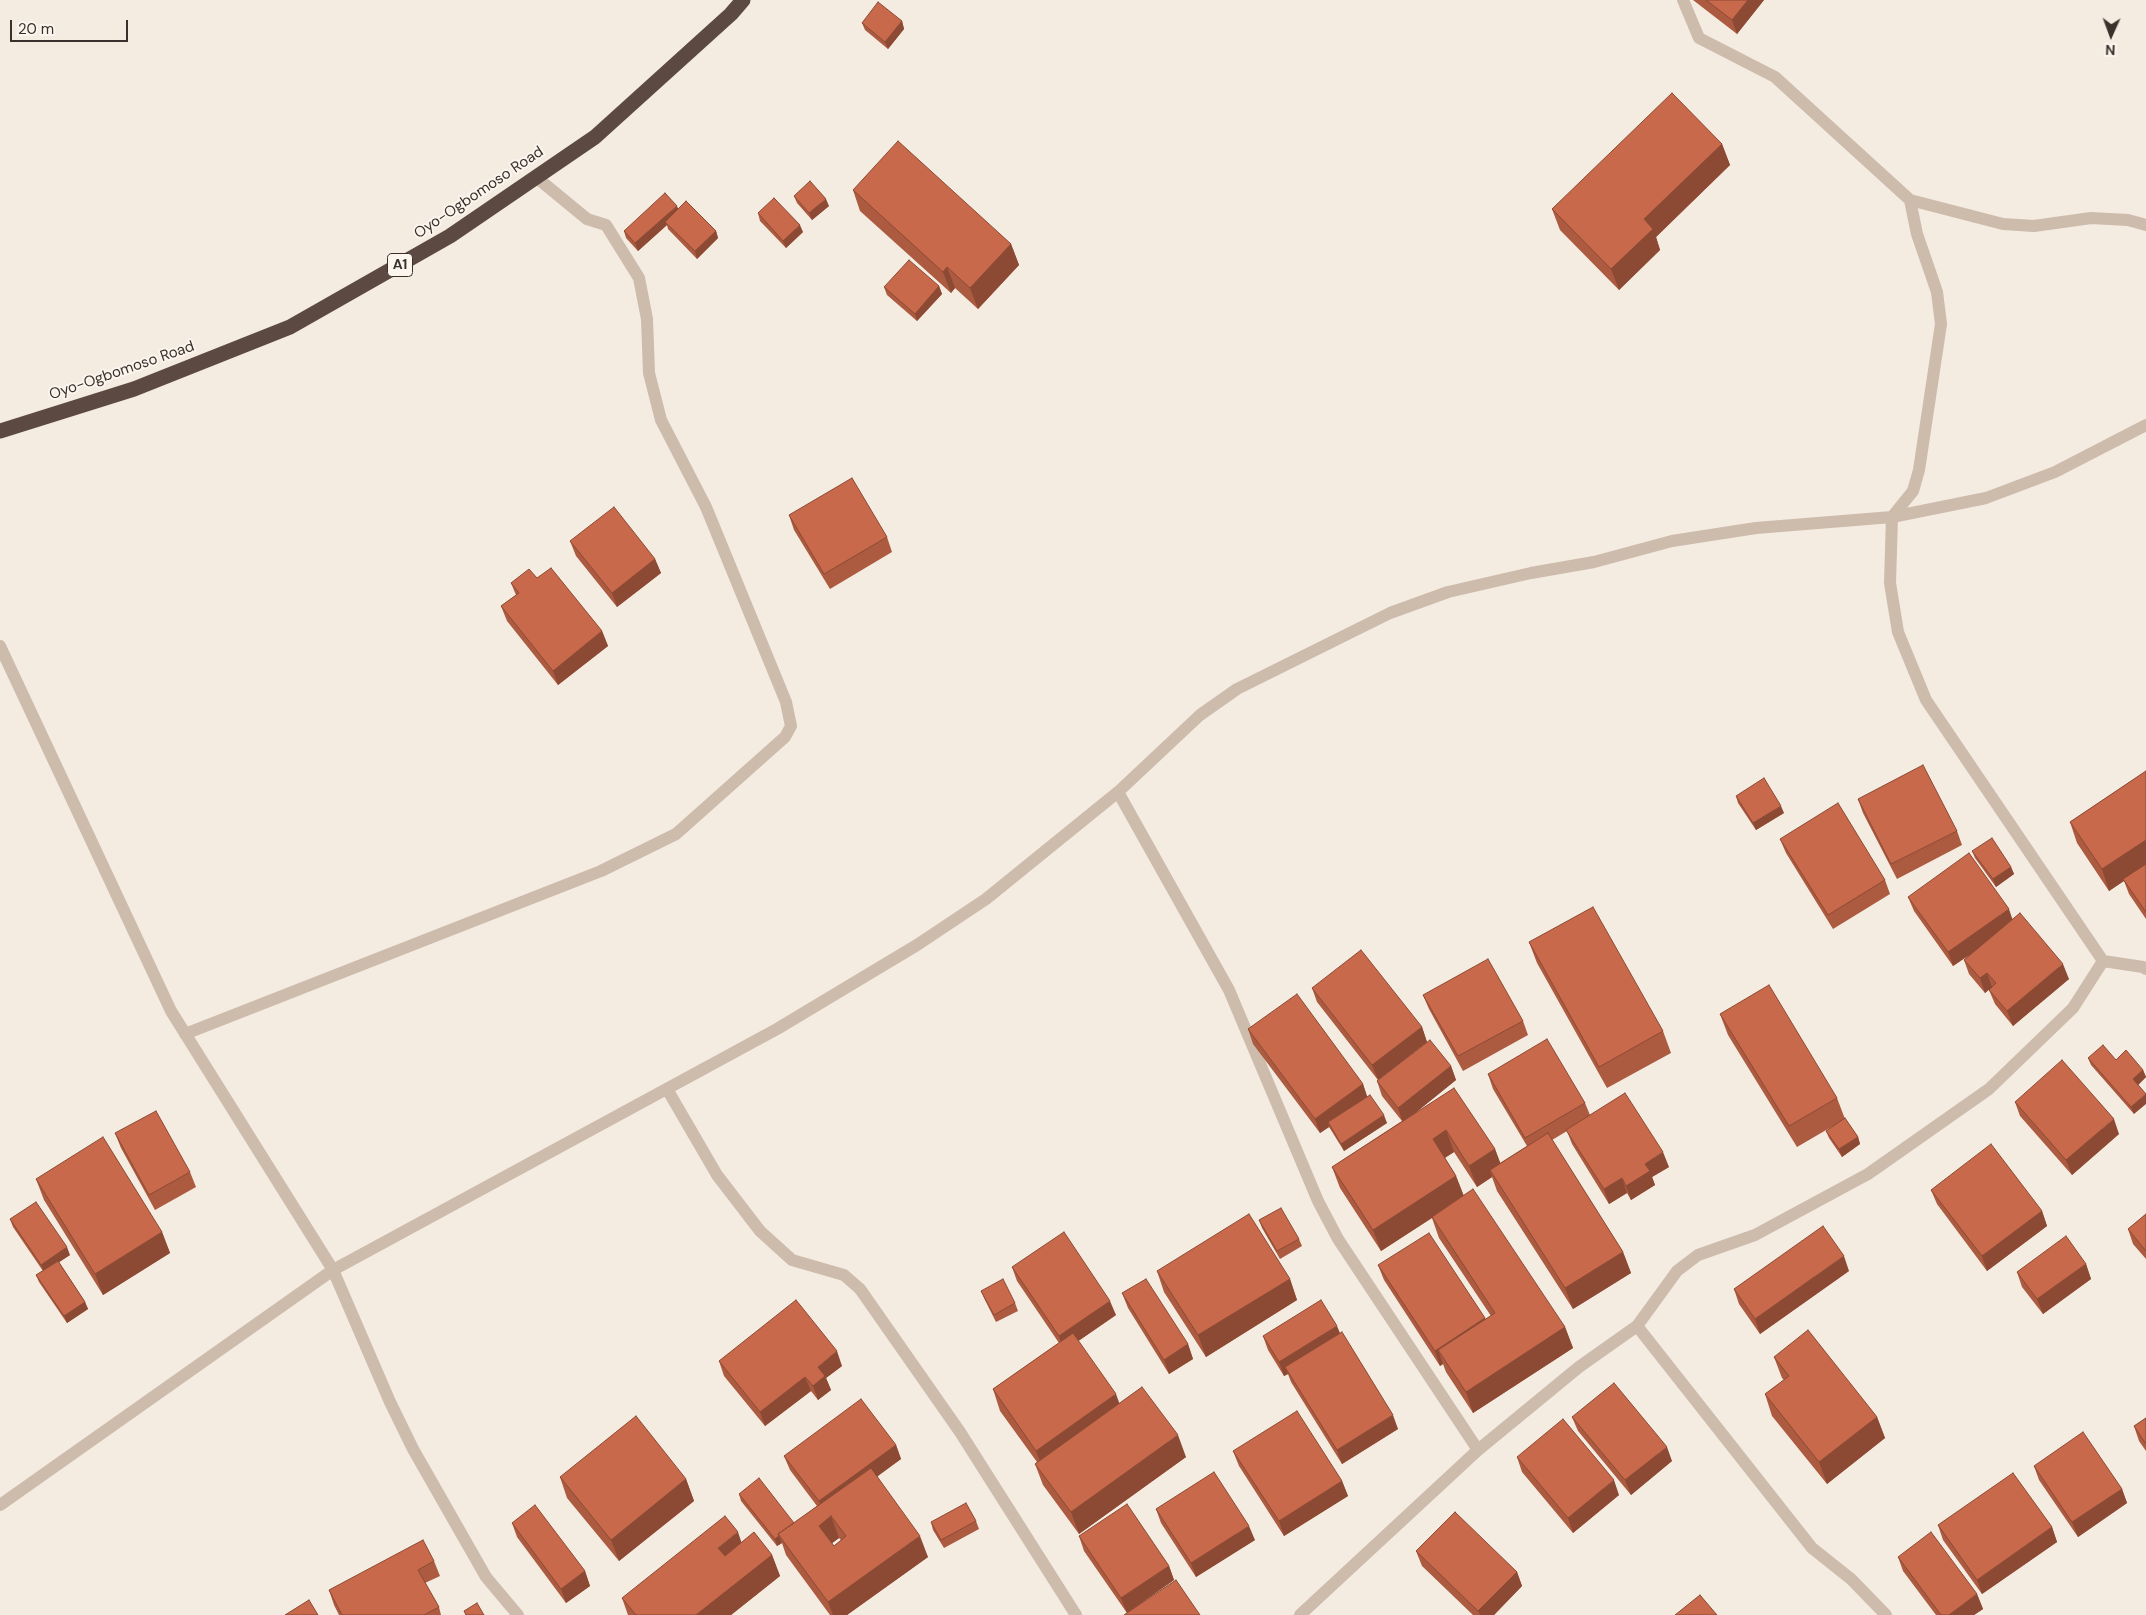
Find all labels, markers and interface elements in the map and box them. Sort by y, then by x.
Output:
scale bar [12,10,130,42]
north arrow [2086,10,2136,60]
text: 20 m [18,19,54,39]
text: N [2105,41,2116,59]
street label: Oyo-Ogbomoso Road [411,143,547,243]
road number: A1 [388,254,412,276]
street label: Oyo-Ogbomoso Road [47,338,197,404]

